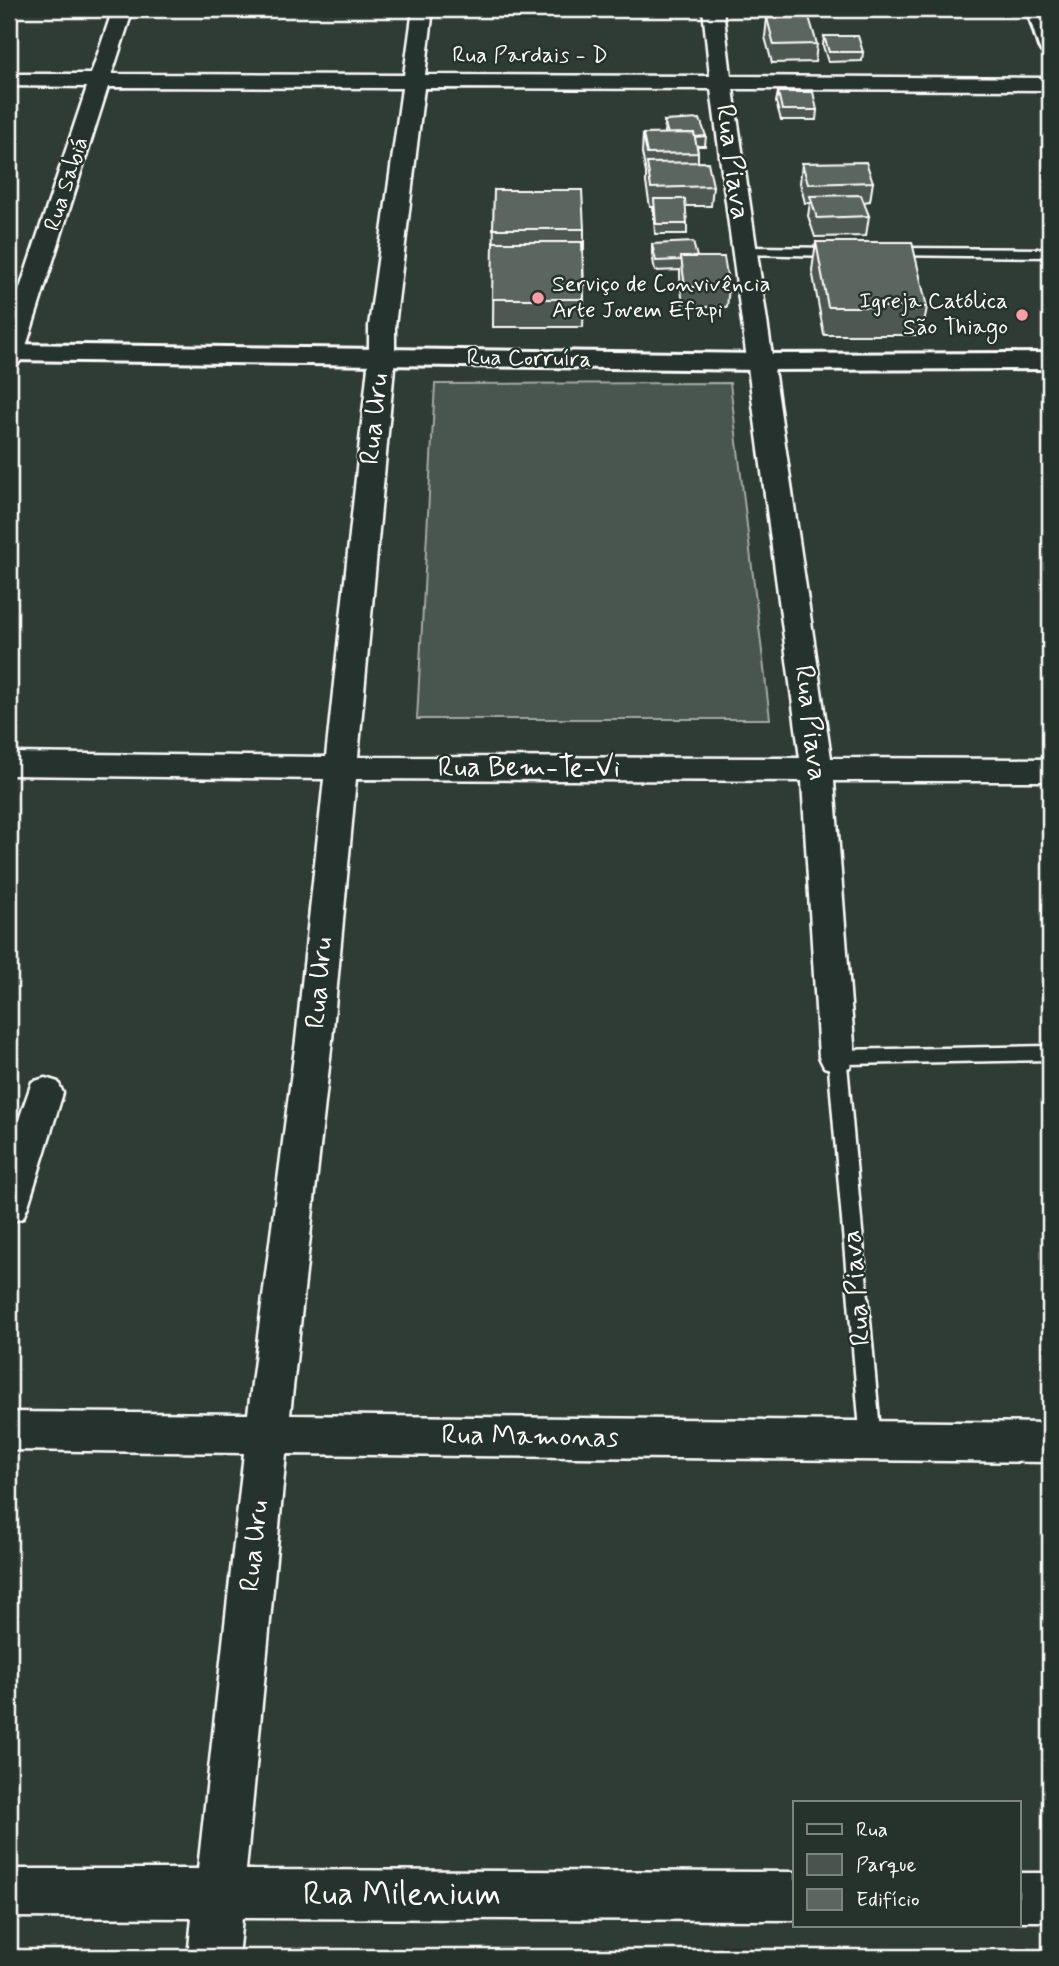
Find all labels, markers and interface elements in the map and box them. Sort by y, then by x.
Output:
street label: Rua Pardais - D [452,41,608,71]
street label: Rua Piava [706,102,758,222]
street label: Rua Sabiá [38,133,96,235]
place label: Serviço de Convivência Arte Jovem Efapi [552,270,771,326]
place label: Igreja Católica São Thiago [859,287,1008,345]
marker: Serviço de Convivência Arte Jovem Efapi [530,290,546,306]
marker: Igreja Católica São Thiago [1014,307,1030,323]
street label: Rua Corruíra [466,343,592,375]
street label: Rua Uru [352,371,398,467]
street label: Rua Piava [785,663,835,783]
street label: Rua Bem-Te-Vi [438,750,620,787]
street label: Rua Uru [298,936,342,1030]
street label: Rua Piava [834,1228,880,1348]
street label: Rua Mamonas [441,1417,619,1457]
street label: Rua Uru [232,1498,278,1594]
legend [793,1801,1020,1927]
text: Rua [856,1816,888,1844]
text: Parque [856,1851,917,1879]
street label: Rua Milenium [303,1873,501,1917]
text: Edifício [856,1886,920,1914]

